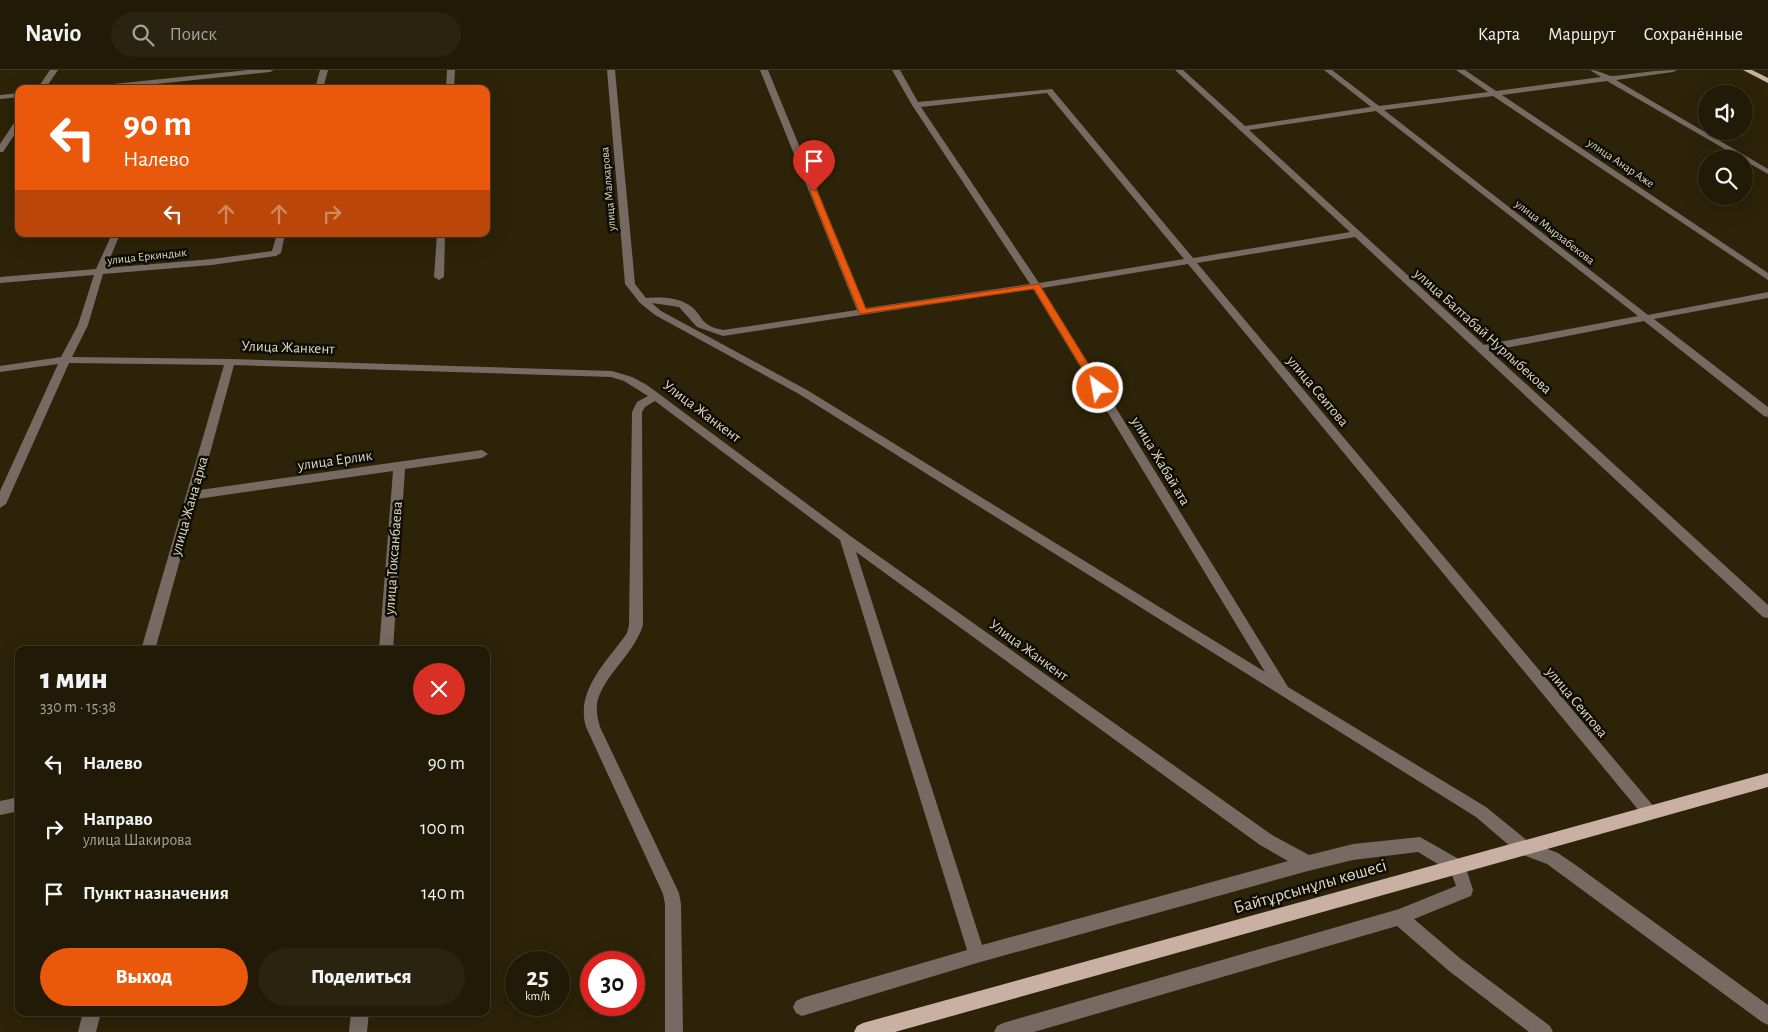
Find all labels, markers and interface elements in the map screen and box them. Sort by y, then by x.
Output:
search box [111,12,461,57]
icon: search [129,21,157,49]
text: Navio [25,22,81,46]
text: Поиск [169,25,217,44]
text: Карта [1478,26,1520,44]
text: Маршрут [1548,26,1616,44]
text: Сохранённые [1644,26,1743,44]
map controls [1698,85,1753,205]
button: sound [1698,85,1753,140]
icon: left [40,105,105,170]
text: 90 m [123,107,192,142]
street label: улица Анар Аже [1584,136,1657,190]
pin [793,140,835,191]
street label: улица Малхарова [598,146,619,233]
icon: arrive [800,147,828,175]
text: Налево [123,148,189,170]
button: search [1698,150,1753,205]
street label: улица Мырзабекова [1512,197,1597,268]
icon: left [159,200,187,228]
icon: ahead [212,200,240,228]
icon: ahead [265,200,293,228]
icon: right [318,200,346,228]
street label: улица Еркиндык [106,246,188,267]
street label: улица Балтабай Нурлыбекова [1410,265,1554,397]
street label: Улица Жанкент [241,338,335,357]
street label: улица Сеитова [1283,352,1351,430]
position arrow [1071,361,1123,413]
street label: Улица Жанкент [660,377,744,446]
street label: улица Жабай ата [1128,413,1193,508]
street label: улица Ерлик [296,448,373,473]
street label: улица Жана арка [168,455,211,558]
street label: улица Токсанбаева [382,501,405,616]
street label: Улица Жанкент [987,617,1071,684]
button: close [413,663,465,715]
street label: улица Сеитова [1542,663,1610,741]
text: 1 мин [40,664,108,694]
text: 330 m · 15:38 [40,699,116,715]
icon: left [40,750,68,778]
text: Налево [83,754,142,773]
text: 90 m [428,754,465,773]
text: Направо [83,810,153,829]
icon: right [40,815,68,843]
text: 100 m [420,819,465,838]
text: улица Шакирова [83,832,192,848]
street label: Байтұрсынұлы көшесі [1232,856,1389,917]
icon: arrive [40,880,68,908]
text: Пункт назначения [83,884,229,903]
text: 140 m [421,884,465,903]
button: Выход [40,948,248,1006]
button: Поделиться [258,948,465,1006]
speed limit sign: 30 [580,951,645,1016]
text: 25 [526,965,549,990]
text: km/h [525,990,550,1002]

